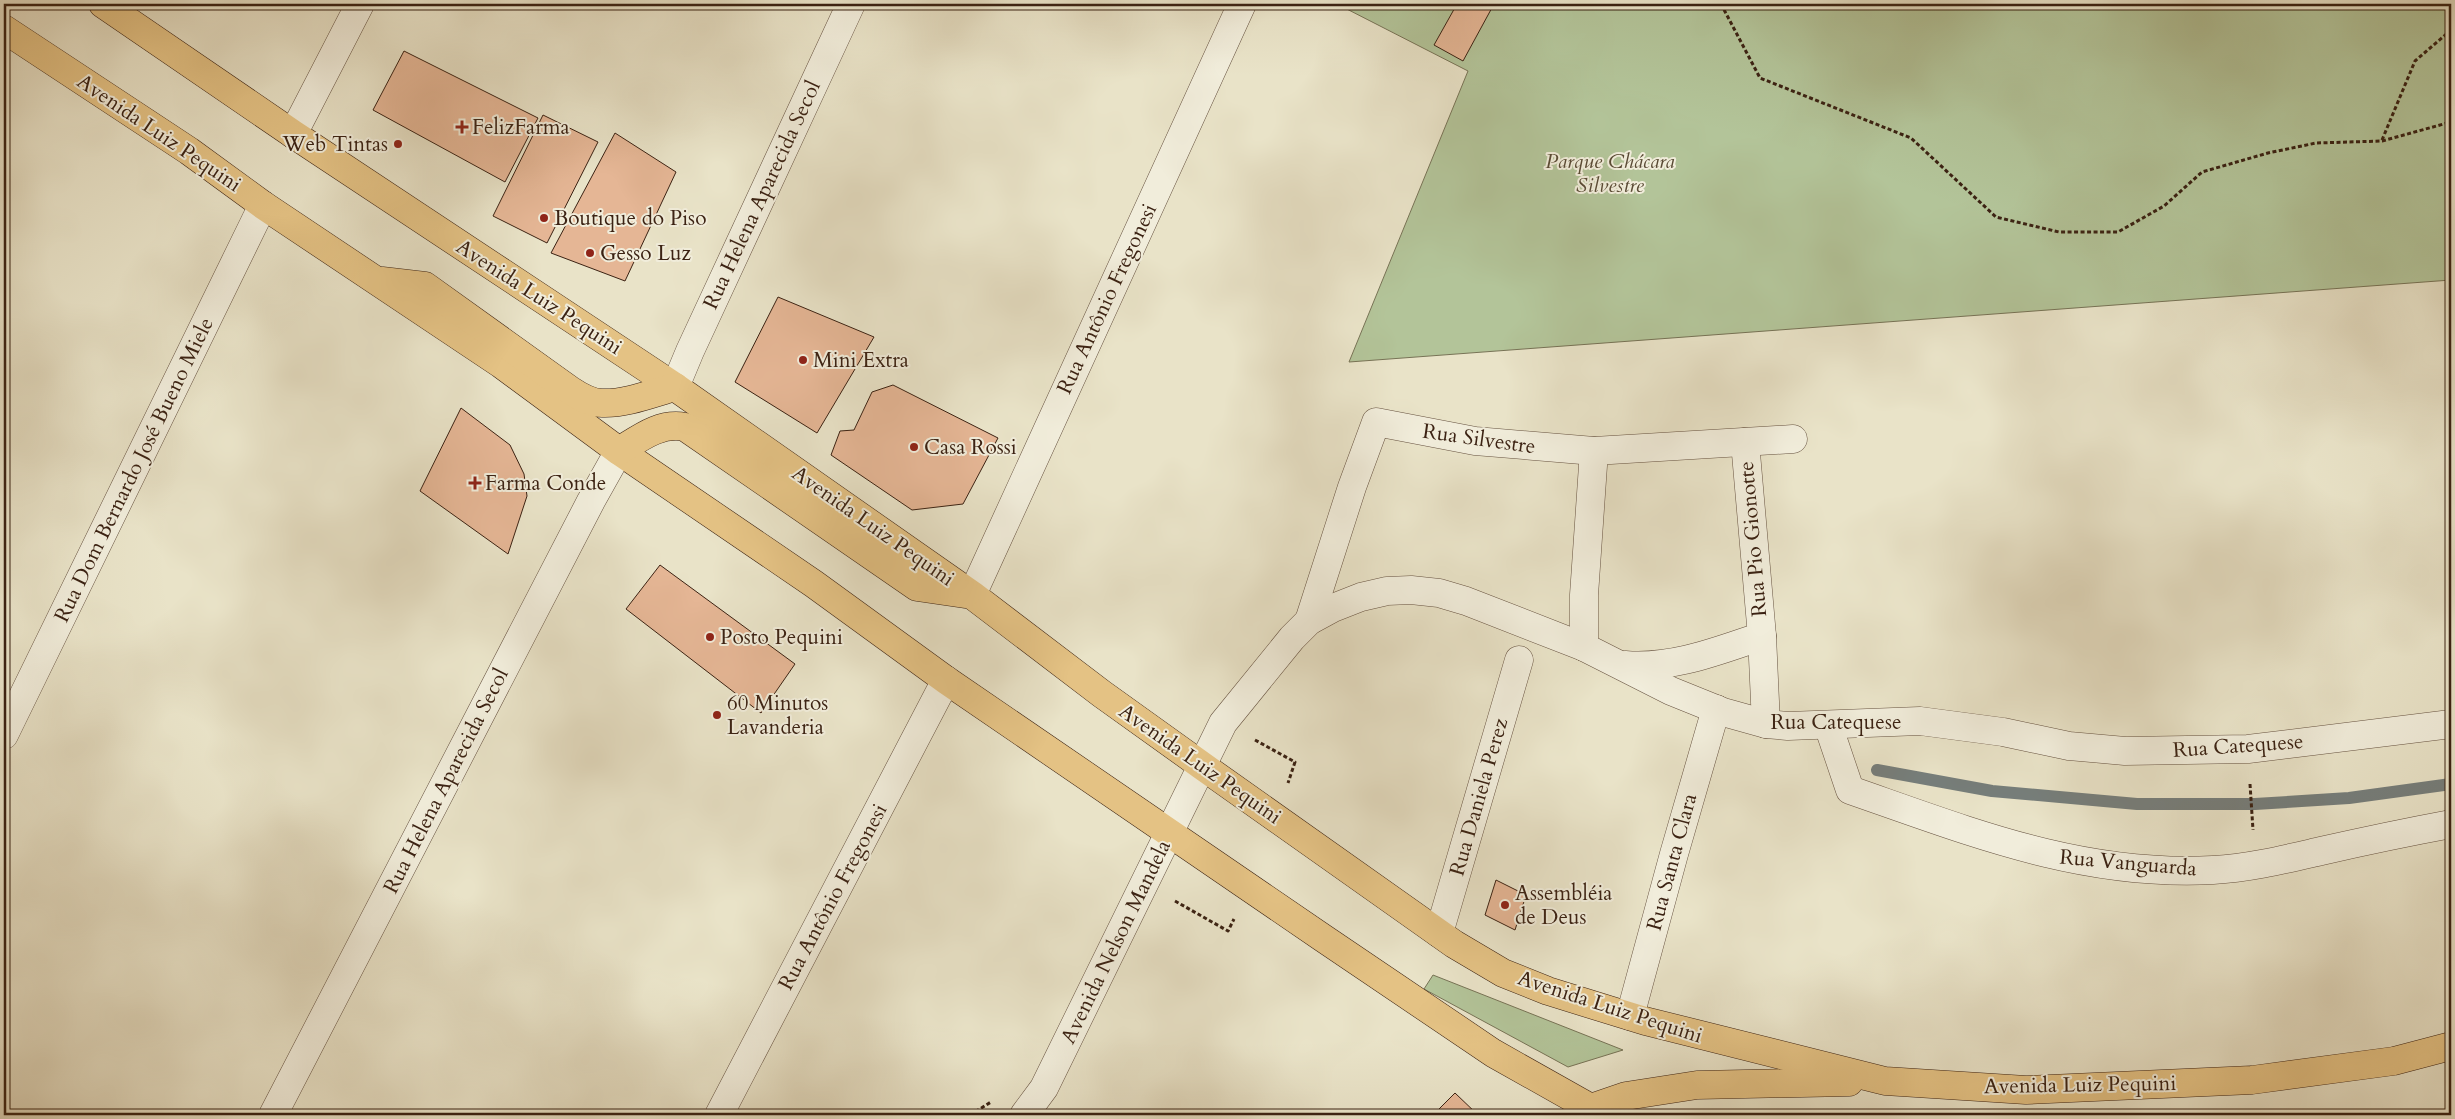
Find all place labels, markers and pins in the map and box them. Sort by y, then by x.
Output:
place label: FelizFarma [472,113,570,142]
marker: FelizFarma [456,121,468,133]
place label: Web Tintas [281,130,388,159]
marker: Web Tintas [392,138,404,150]
place label: Boutique do Piso [554,204,707,233]
marker: Boutique do Piso [538,212,550,224]
place label: Gesso Luz [600,239,691,268]
marker: Gesso Luz [584,247,596,259]
place label: Mini Extra [813,346,909,375]
marker: Mini Extra [797,354,809,366]
place label: Casa Rossi [924,433,1017,462]
marker: Casa Rossi [908,441,920,453]
place label: Farma Conde [485,469,606,498]
marker: Farma Conde [469,477,481,489]
place label: Posto Pequini [720,623,843,652]
marker: Posto Pequini [704,631,716,643]
place label: 60 Minutos Lavanderia [727,689,828,742]
marker: 60 Minutos Lavanderia [711,709,723,721]
place label: Assembléia de Deus [1515,879,1612,932]
marker: Assembléia de Deus [1499,899,1511,911]

